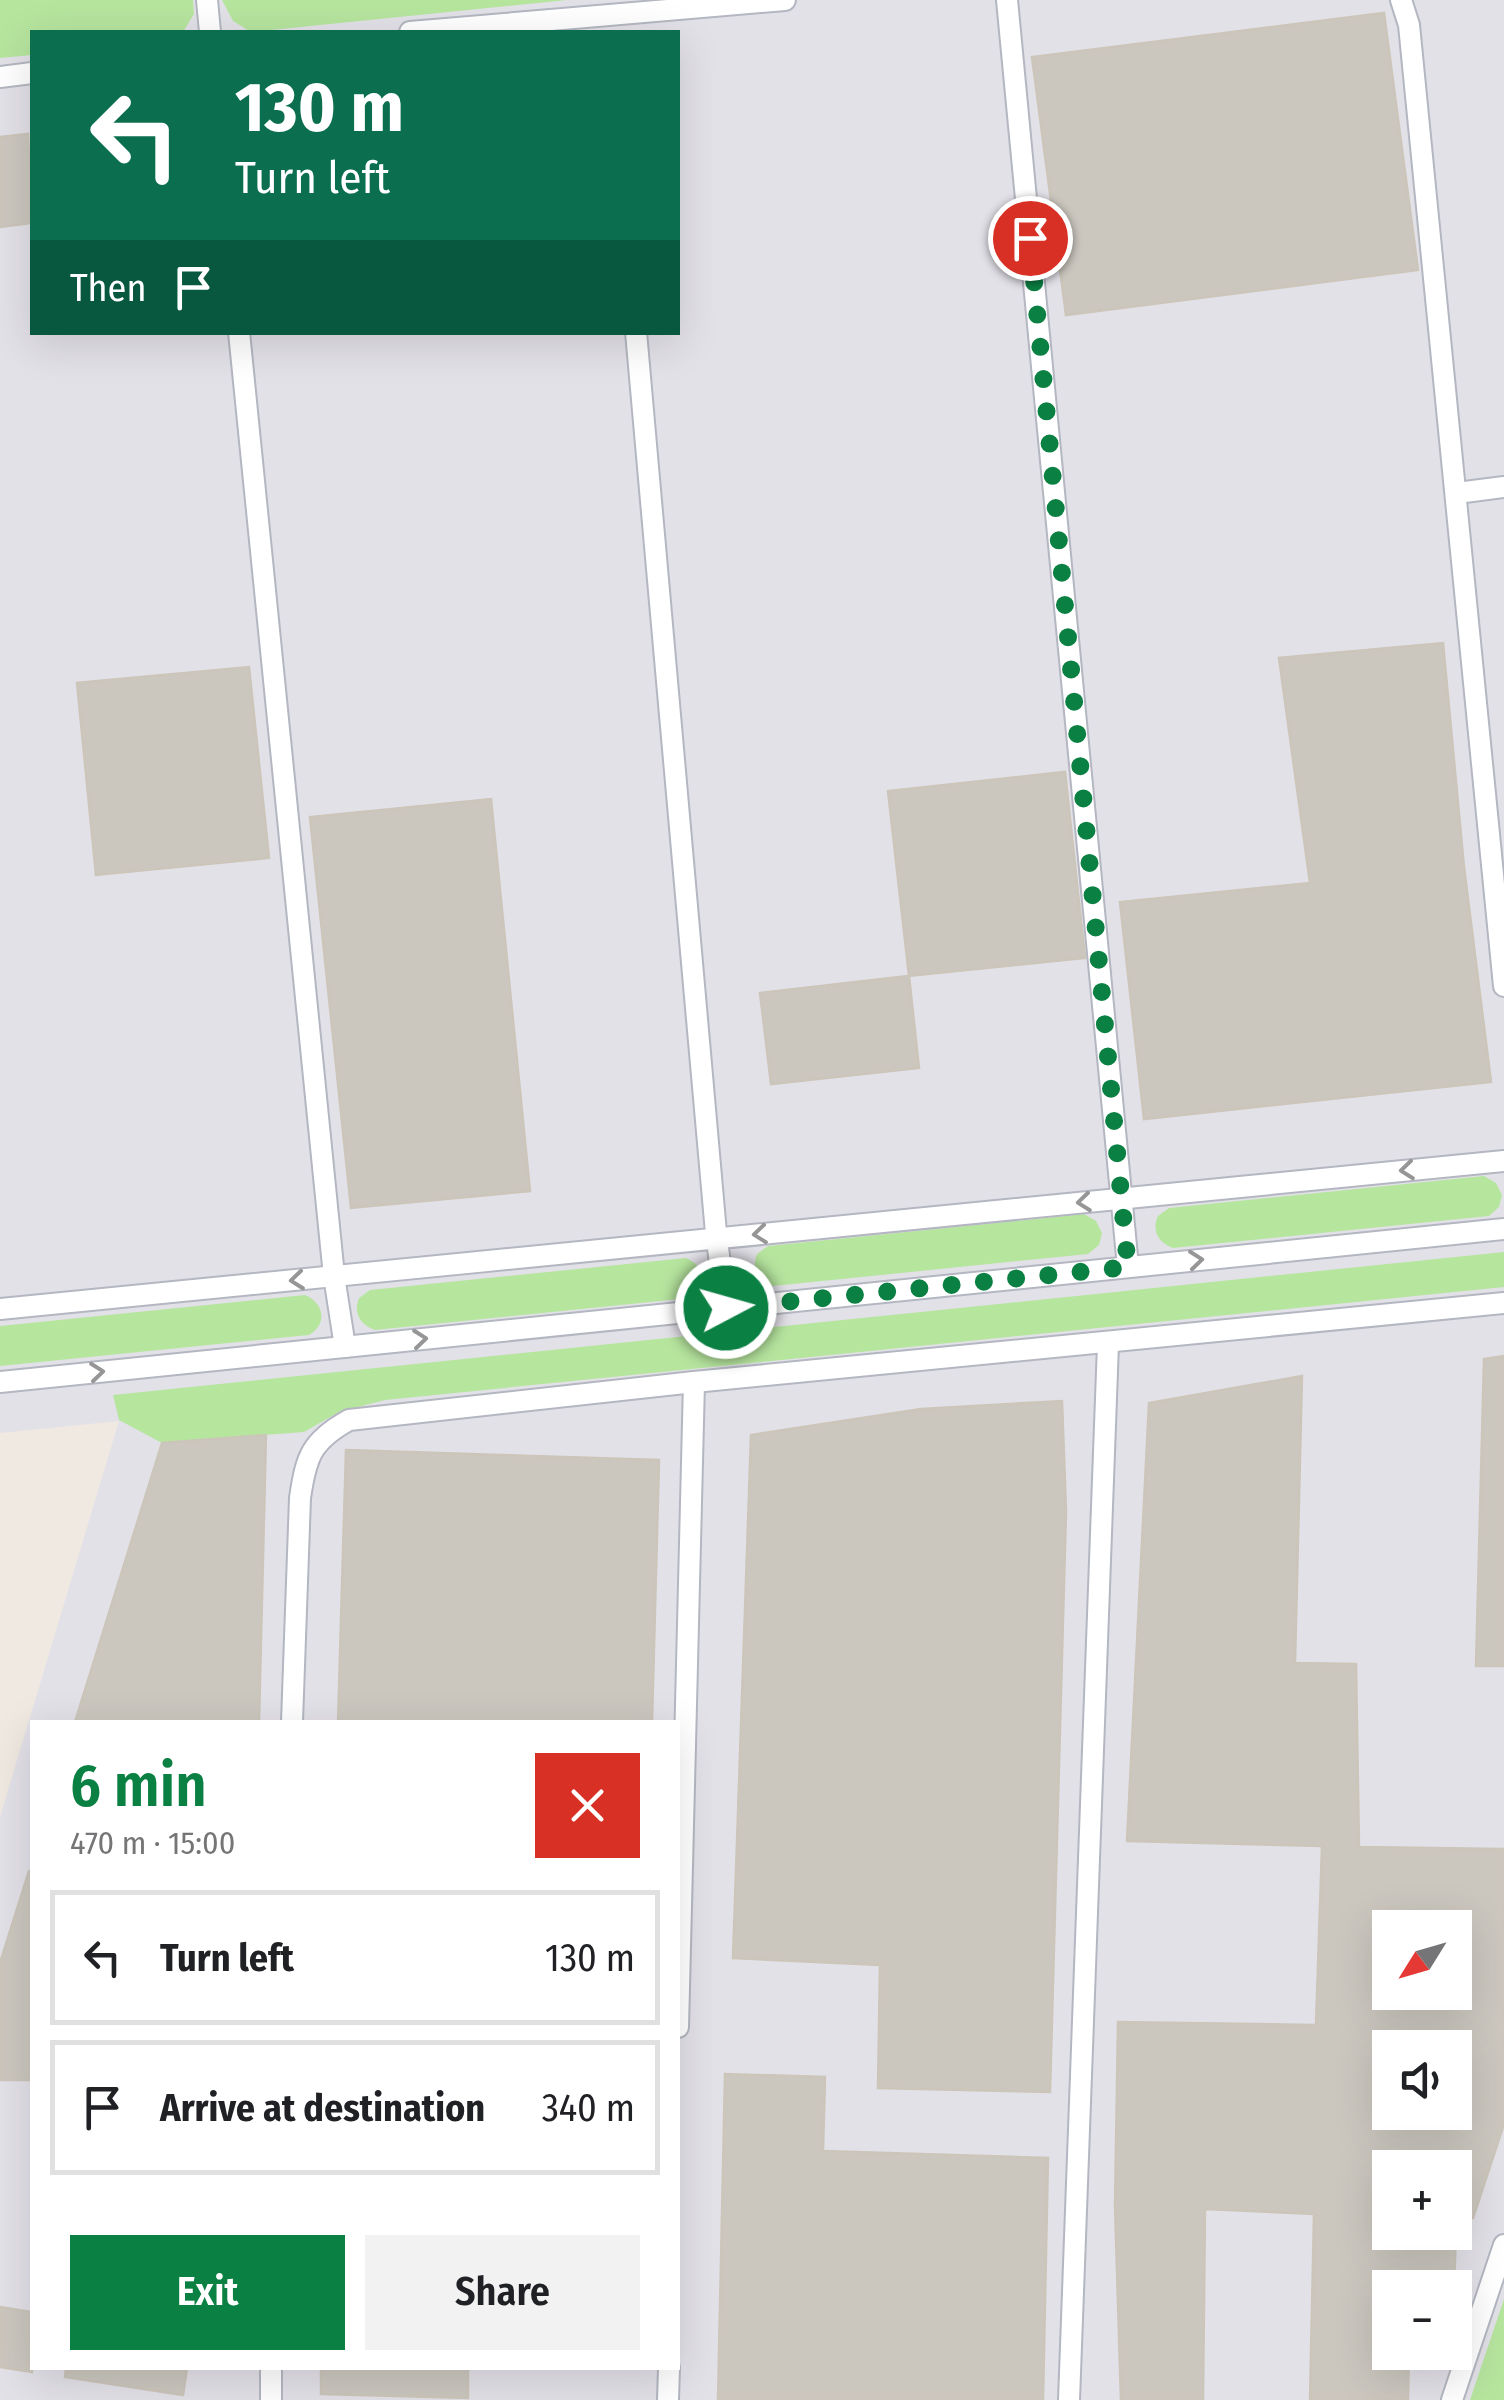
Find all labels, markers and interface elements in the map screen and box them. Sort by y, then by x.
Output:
text: 130 m [235,66,404,150]
icon: left [70,70,200,200]
text: Turn left [235,151,390,205]
pin [988,196,1073,281]
icon: arrive [1003,211,1058,266]
icon: arrive [166,260,221,315]
text: Then [70,265,146,311]
one-way arrow [1399,1159,1415,1181]
one-way arrow [1075,1191,1091,1213]
one-way arrow [752,1223,768,1244]
one-way arrow [1189,1250,1205,1271]
position arrow [674,1256,778,1360]
one-way arrow [289,1269,305,1290]
one-way arrow [413,1329,429,1350]
one-way arrow [89,1362,105,1384]
text: 6 min [70,1750,207,1822]
button: close [535,1753,640,1858]
text: 470 m · 15:00 [70,1824,235,1862]
north arrow [1372,1910,1472,2010]
map controls [1372,1910,1472,2370]
icon: left [75,1930,130,1985]
text: Turn left [160,1935,294,1981]
text: 130 m [545,1935,635,1981]
button: sound [1372,2030,1472,2130]
icon: arrive [75,2080,130,2135]
text: Arrive at destination [160,2085,485,2131]
text: 340 m [542,2085,635,2131]
button: + [1372,2150,1472,2250]
button: Exit [70,2235,345,2350]
button: Share [365,2235,640,2350]
button: − [1372,2270,1472,2370]

